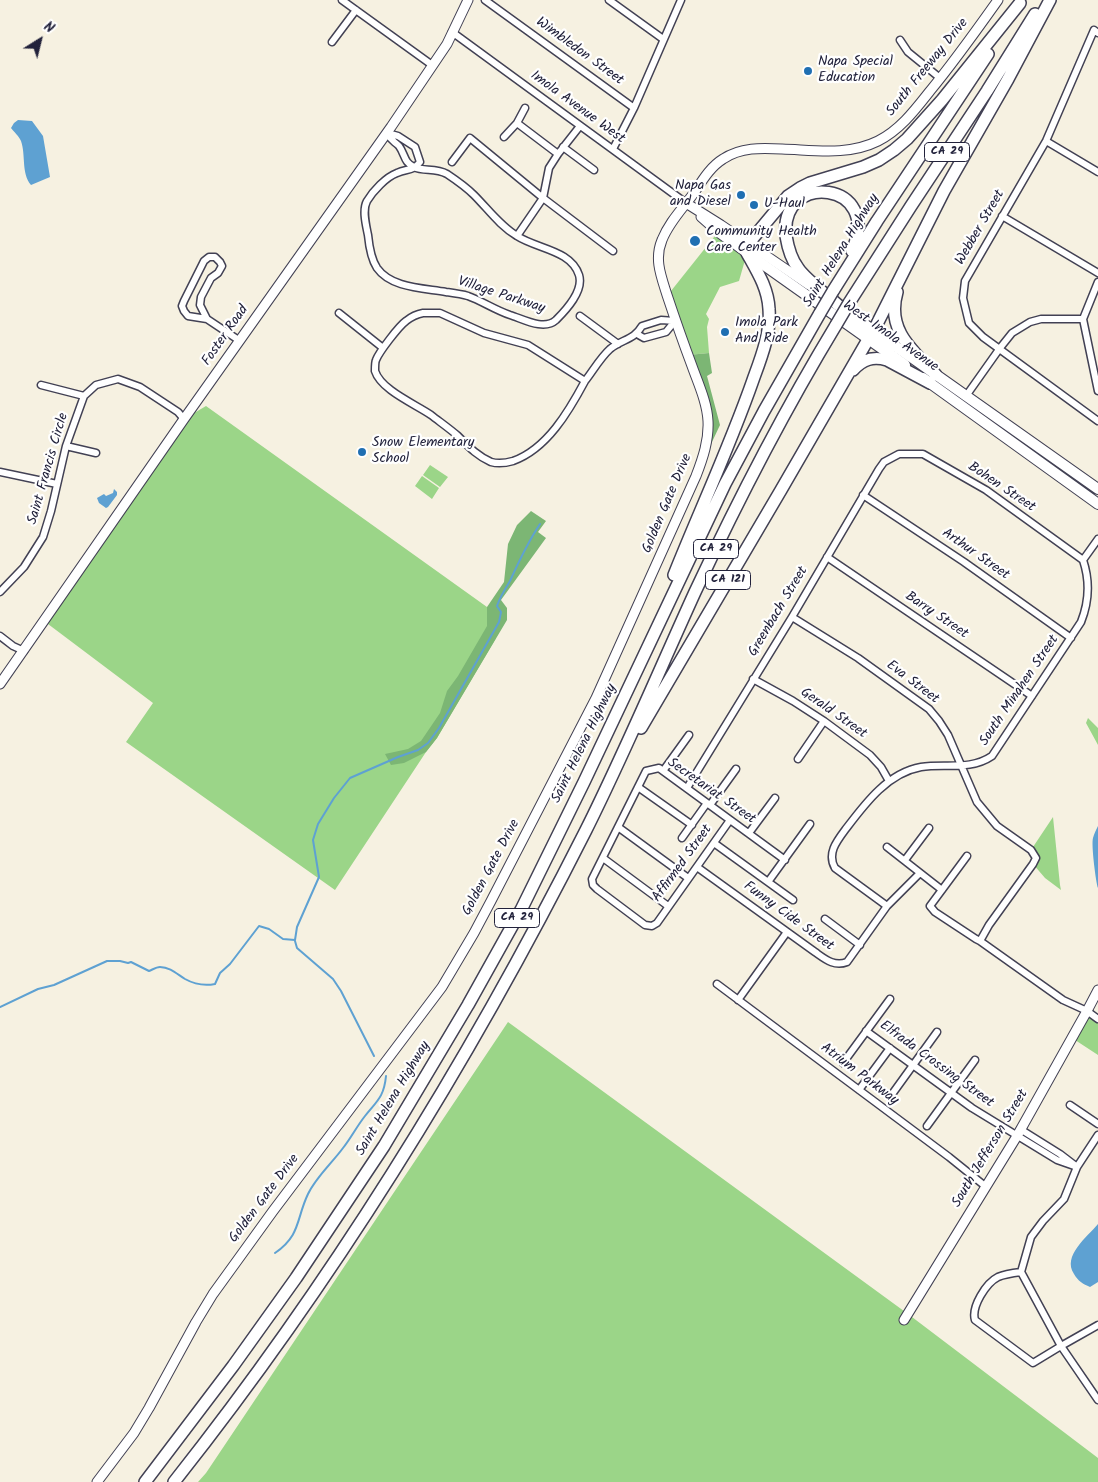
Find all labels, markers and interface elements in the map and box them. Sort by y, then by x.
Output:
north arrow [15,15,65,65]
street label: Wimbledon Street [532,15,626,89]
text: N [39,16,59,39]
street label: South Freeway Drive [883,16,973,120]
place label: Napa Special Education [818,55,893,88]
marker: Napa Special Education [802,65,814,77]
street label: Imola Avenue West [526,68,628,148]
road number: CA 29 [924,142,970,162]
place label: Napa Gas and Diesel [670,179,731,212]
street label: Webber Street [953,187,1009,269]
marker: Napa Gas and Diesel [735,189,747,201]
street label: Saint Helena Highway [800,191,884,311]
place label: U-Haul [764,197,805,213]
marker: U-Haul [748,199,760,211]
place label: Community Health Care Center [706,225,817,258]
marker: Community Health Care Center [688,234,702,248]
street label: Village Parkway [455,274,547,318]
street label: West Imola Avenue [839,298,941,376]
street label: Foster Road [199,303,253,369]
place label: Imola Park And Ride [735,316,798,348]
marker: Imola Park And Ride [719,326,731,338]
street label: Saint Francis Circle [25,411,73,527]
place label: Snow Elementary School [372,436,474,468]
marker: Snow Elementary School [356,446,368,458]
street label: Golden Gate Drive [639,452,697,556]
street label: Bohen Street [964,459,1038,517]
street label: Arthur Street [938,526,1012,584]
road number: CA 29 [694,540,738,558]
street label: Greenbach Street [746,564,812,660]
road number: CA 121 [706,570,750,590]
street label: Barry Street [901,589,971,643]
street label: South Minahen Street [977,632,1063,750]
street label: Eva Street [882,658,942,708]
street label: Saint Helena Highway [549,682,621,806]
street label: Gerald Street [796,685,870,743]
street label: Secretariat Street [664,755,758,829]
street label: Golden Gate Drive [460,817,524,919]
street label: Affirmed Street [649,822,717,906]
street label: Funny Cide Street [740,879,836,955]
road number: CA 29 [494,908,540,928]
street label: Elfrada Crossing Street [876,1018,996,1112]
street label: Saint Helena Highway [353,1039,435,1159]
street label: Atrium Parkway [817,1040,901,1110]
street label: South Jefferson Street [949,1087,1033,1211]
street label: Golden Gate Drive [226,1151,304,1247]

